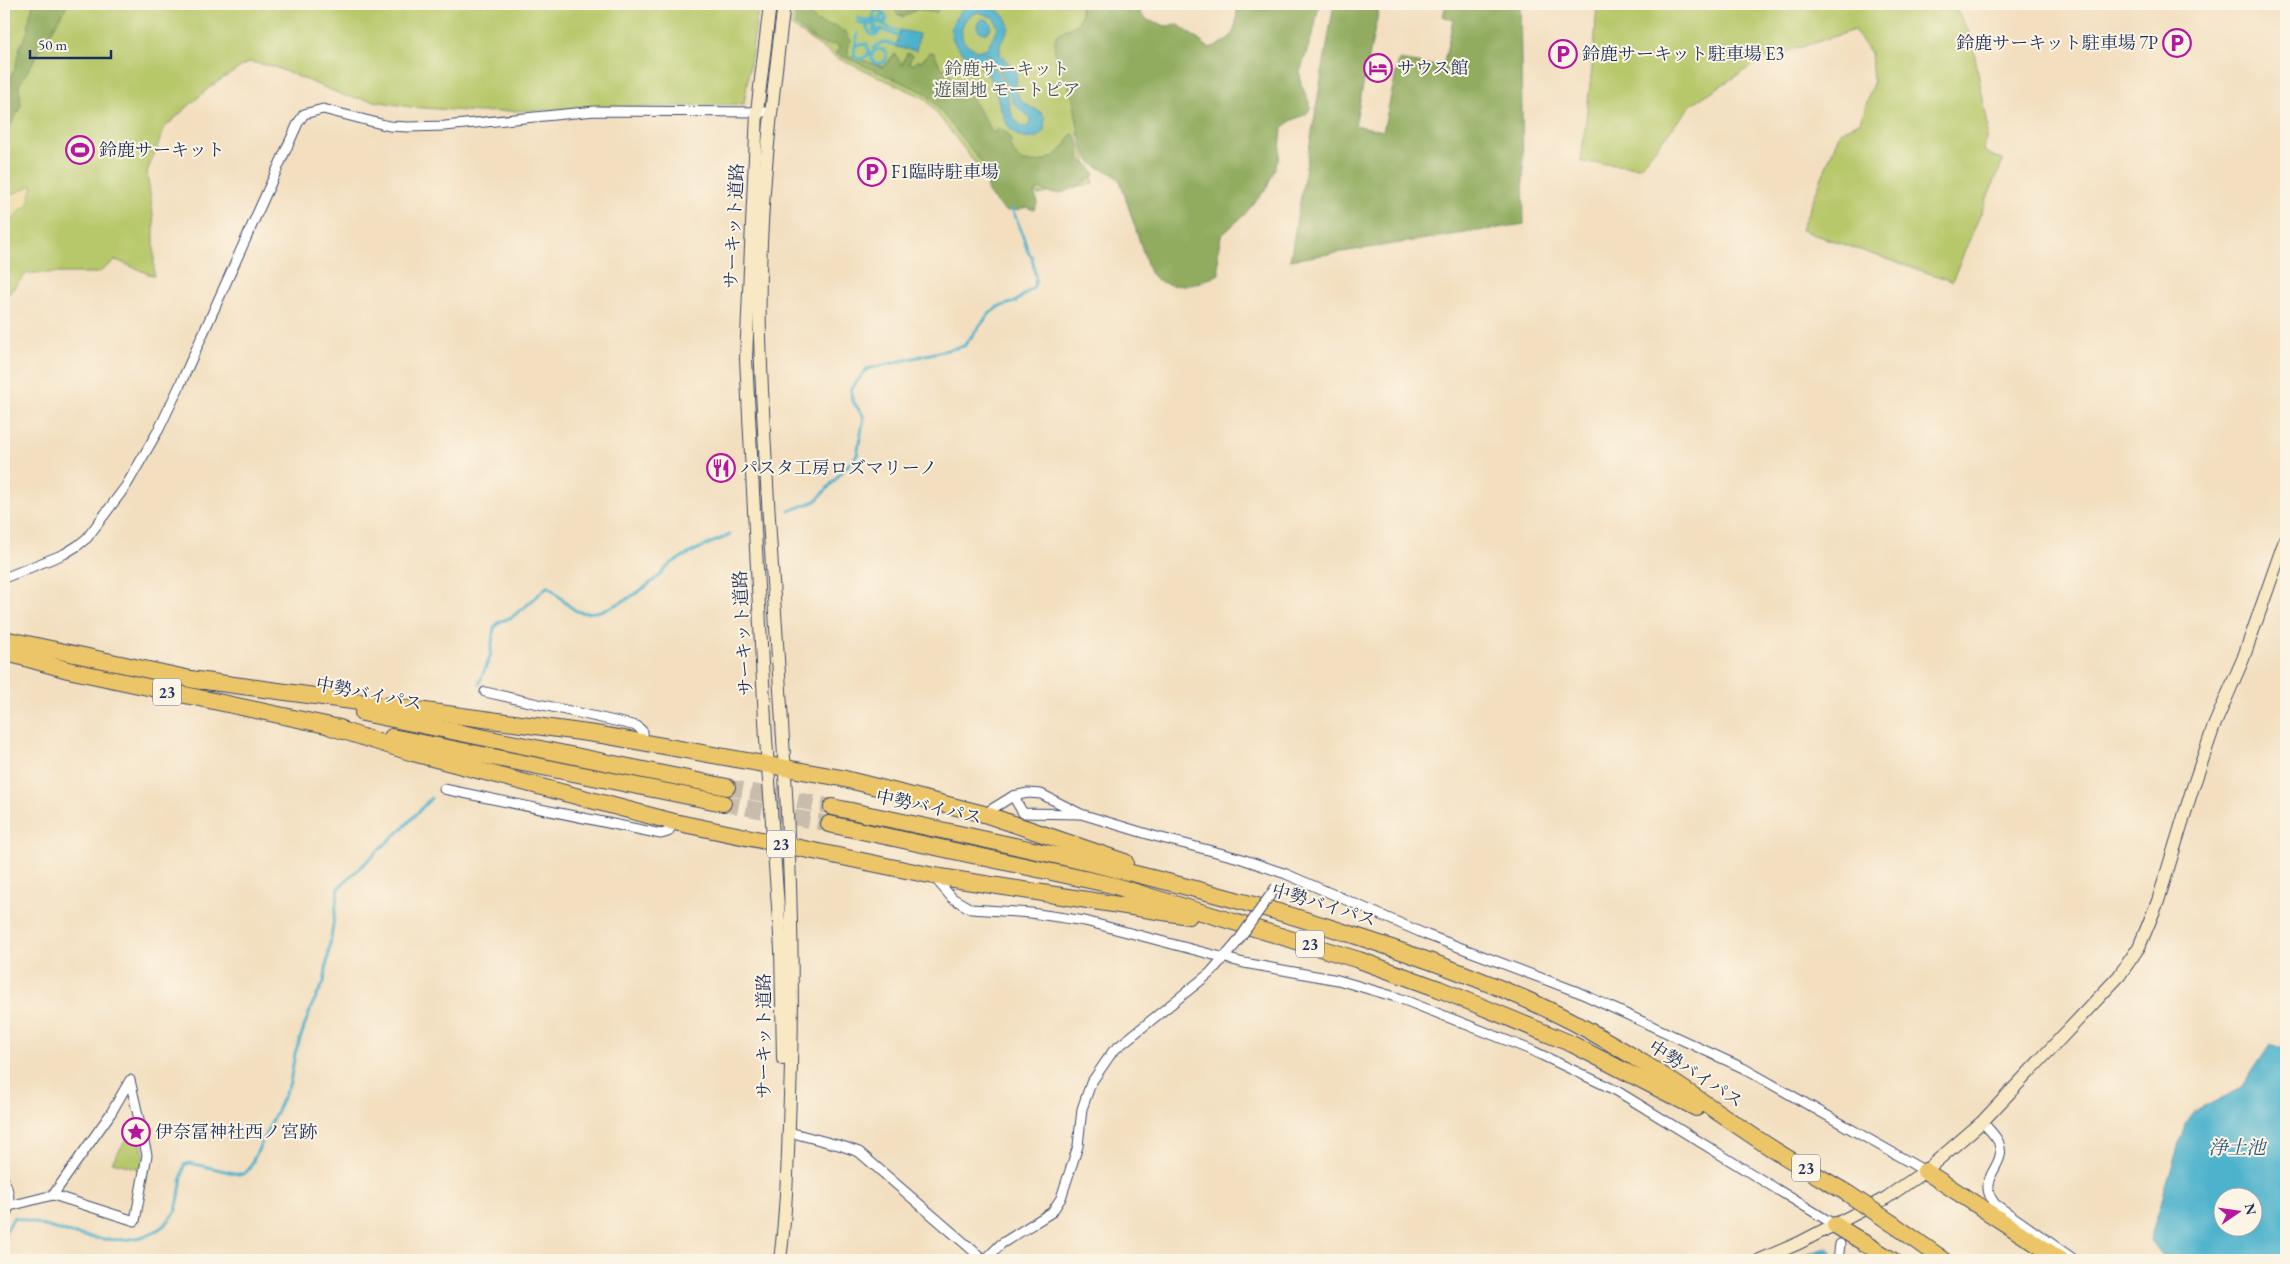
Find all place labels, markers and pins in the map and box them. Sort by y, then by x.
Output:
parking icon: 鈴鹿サーキット駐車場 7P [2162,28,2192,58]
place label: 鈴鹿サーキット駐車場 7P [1956,31,2158,54]
parking icon: 鈴鹿サーキット駐車場 E3 [1548,39,1578,69]
place label: 鈴鹿サーキット駐車場 E3 [1582,42,1784,65]
hotel icon: サウス館 [1363,53,1393,83]
place label: サウス館 [1397,56,1468,79]
sports icon: 鈴鹿サーキット [65,135,95,165]
place label: 鈴鹿サーキット [99,138,225,161]
parking icon: F1臨時駐車場 [857,157,887,187]
place label: F1臨時駐車場 [891,160,999,183]
restaurant icon: パスタ工房ロズマリーノ [706,453,736,483]
place label: パスタ工房ロズマリーノ [740,456,937,479]
place icon: 伊奈冨神社西ノ宮跡 [121,1117,151,1147]
place label: 伊奈冨神社西ノ宮跡 [155,1120,317,1143]

